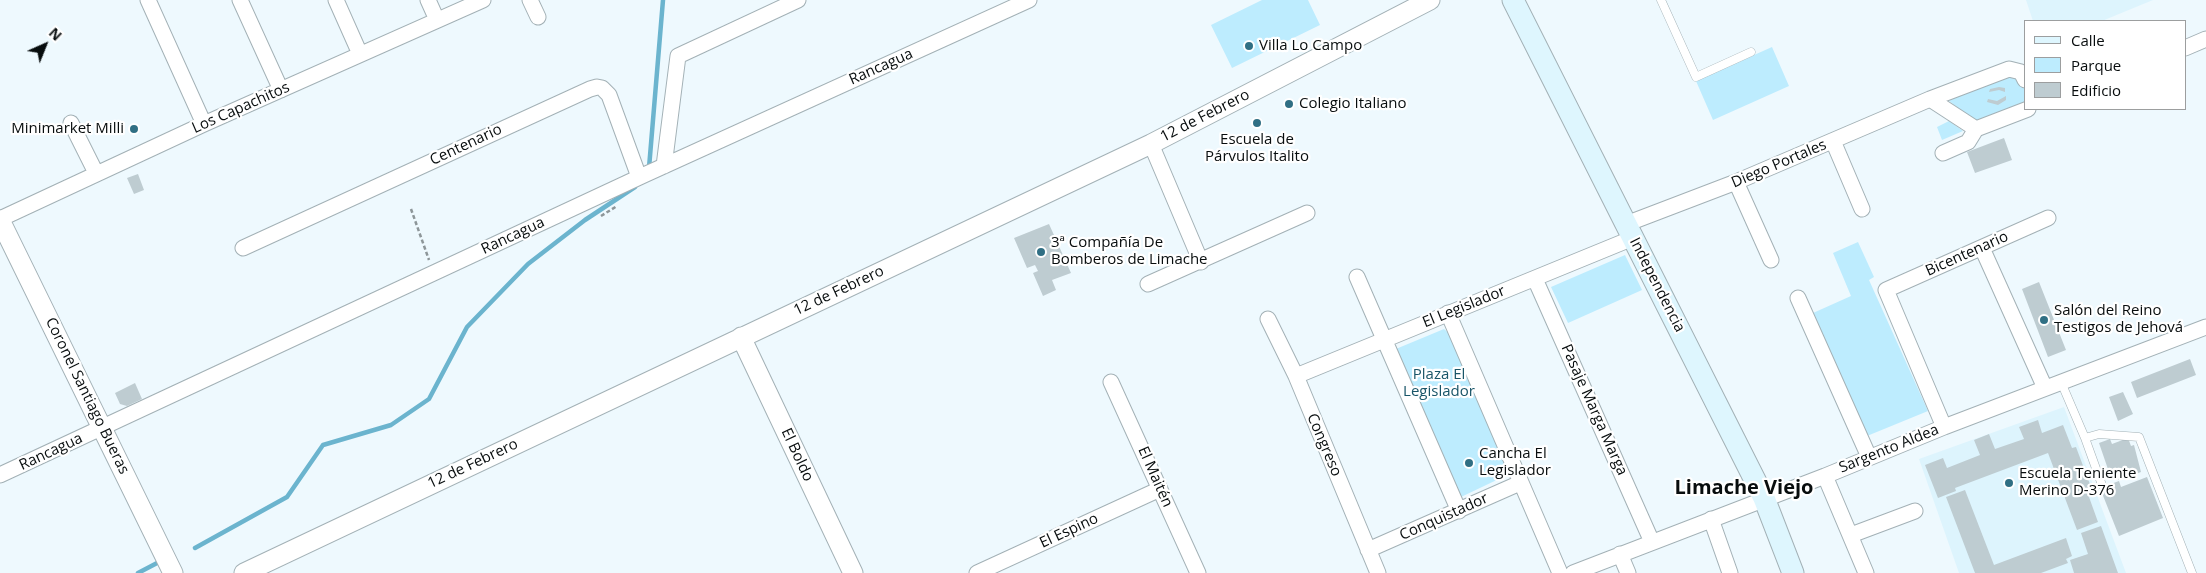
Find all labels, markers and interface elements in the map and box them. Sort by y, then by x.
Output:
north arrow [20,20,70,70]
legend [2024,20,2186,110]
text: N [45,23,66,45]
text: Calle [2071,30,2105,50]
place label: Villa Lo Campo [1259,37,1362,55]
marker: Villa Lo Campo [1243,40,1255,52]
street label: Rancagua [846,45,916,89]
text: Parque [2071,55,2121,75]
street label: Los Capachitos [189,78,293,138]
text: Edificio [2071,80,2121,100]
street label: 12 de Febrero [1157,86,1253,146]
place label: Colegio Italiano [1299,95,1407,113]
marker: Colegio Italiano [1283,98,1295,110]
marker: Escuela de Párvulos Italito [1251,117,1263,129]
place label: Minimarket Milli [11,120,124,138]
street label: Centenario [427,121,505,169]
marker: Minimarket Milli [128,123,140,135]
place label: Escuela de Párvulos Italito [1205,131,1309,166]
street label: Diego Portales [1729,136,1829,192]
street label: Rancagua [478,213,548,259]
street label: Bicentenario [1923,228,2011,280]
place label: 3ª Compañía De Bomberos de Limache [1051,234,1208,269]
street label: Independencia [1625,235,1689,335]
marker: 3ª Compañía De Bomberos de Limache [1035,246,1047,258]
street label: 12 de Febrero [791,262,887,320]
street label: El Legislador [1420,282,1508,332]
place label: Salón del Reino Testigos de Jehová [2054,302,2183,337]
marker: Salón del Reino Testigos de Jehová [2038,314,2050,326]
street label: Coronel Santiago Bueras [41,315,133,477]
street label: Pasaje Marga Marga [1557,342,1631,478]
park label: Plaza El Legislador [1403,366,1475,401]
street label: Congreso [1303,411,1345,479]
street label: Sargento Aldea [1837,421,1941,477]
street label: El Boldo [777,425,817,485]
street label: Rancagua [16,429,86,475]
street label: 12 de Febrero [425,435,521,493]
street label: El Maitén [1134,444,1176,510]
place label: Cancha El Legislador [1479,445,1551,480]
marker: Cancha El Legislador [1463,457,1475,469]
place label: Escuela Teniente Merino D-376 [2019,465,2136,500]
district label: Limache Viejo [1675,476,1813,500]
marker: Escuela Teniente Merino D-376 [2003,477,2015,489]
street label: Conquistador [1397,489,1491,545]
street label: El Espino [1037,510,1101,552]

